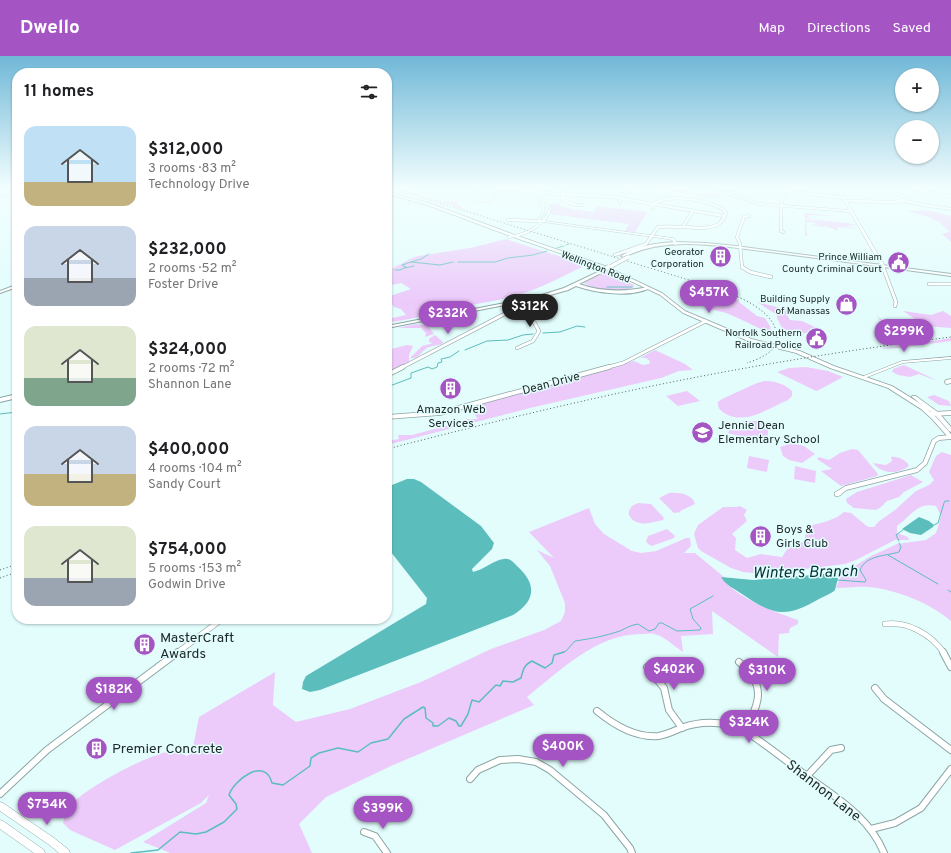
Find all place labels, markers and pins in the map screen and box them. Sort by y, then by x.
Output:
building icon: Georator Corporation [707,244,733,270]
place label: Georator Corporation [651,246,704,271]
public building icon: Prince William County Criminal Court [885,249,911,275]
place label: Prince William County Criminal Court [782,251,882,276]
pin: $457K [681,280,737,314]
shop icon: Building Supply of Manassas [833,291,859,317]
place label: Building Supply of Manassas [760,293,830,318]
pin: $312K [502,294,558,328]
pin: $232K [420,301,476,335]
pin: $299K [876,319,932,353]
public building icon: Norfolk Southern Railroad Police [804,325,830,351]
place label: Norfolk Southern Railroad Police [725,327,802,352]
building icon: Amazon Web Services [438,375,464,401]
place label: Amazon Web Services [416,402,486,432]
place label: Jennie Dean Elementary School [718,418,820,448]
school or university icon: Jennie Dean Elementary School [689,419,715,445]
place label: Boys & Girls Club [776,522,828,552]
building icon: Boys & Girls Club [748,523,774,549]
place label: MasterCraft Awards [160,630,234,663]
building icon: MasterCraft Awards [132,632,158,658]
pin: $402K [646,657,702,691]
pin: $310K [739,658,795,692]
pin: $182K [86,677,142,711]
pin: $324K [721,710,777,744]
pin: $400K [535,734,591,768]
building icon: Premier Concrete [84,735,110,761]
place label: Premier Concrete [112,741,223,758]
pin: $754K [19,792,75,826]
pin: $399K [355,796,411,830]

